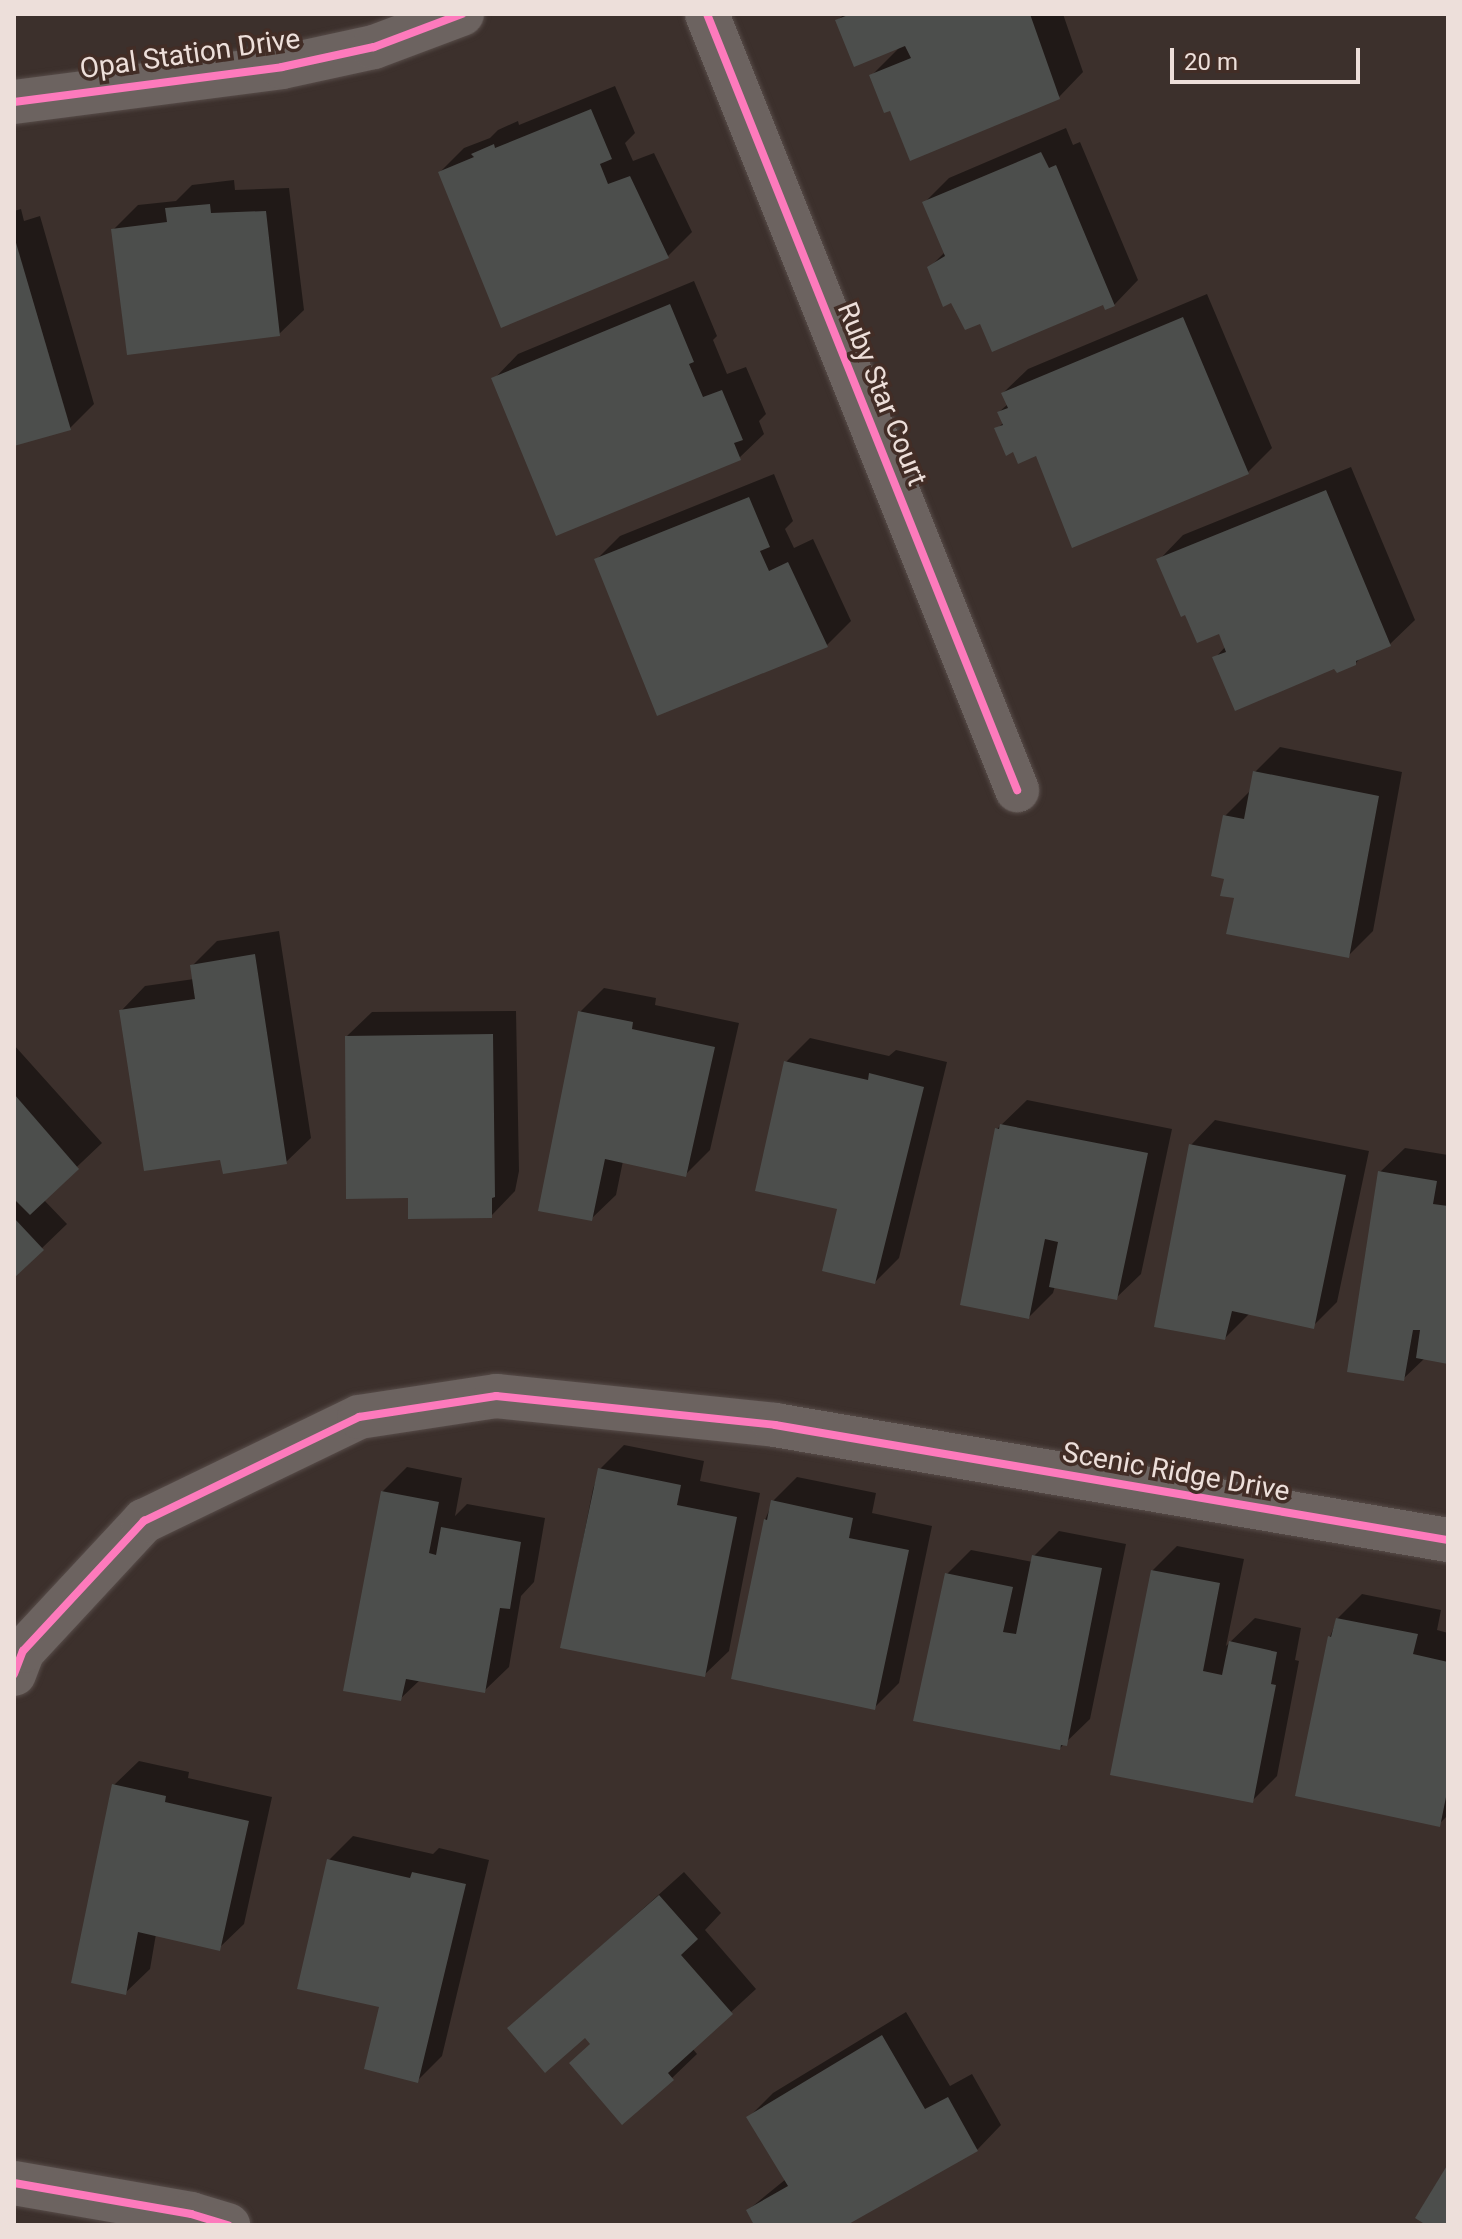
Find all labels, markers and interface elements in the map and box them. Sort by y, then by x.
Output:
street label: Opal Station Drive [78,22,302,86]
scale bar [1174,32,1364,82]
text: 20 m [1184,48,1238,76]
street label: Ruby Star Court [830,297,934,491]
street label: Scenic Ridge Drive [1060,1435,1292,1509]

